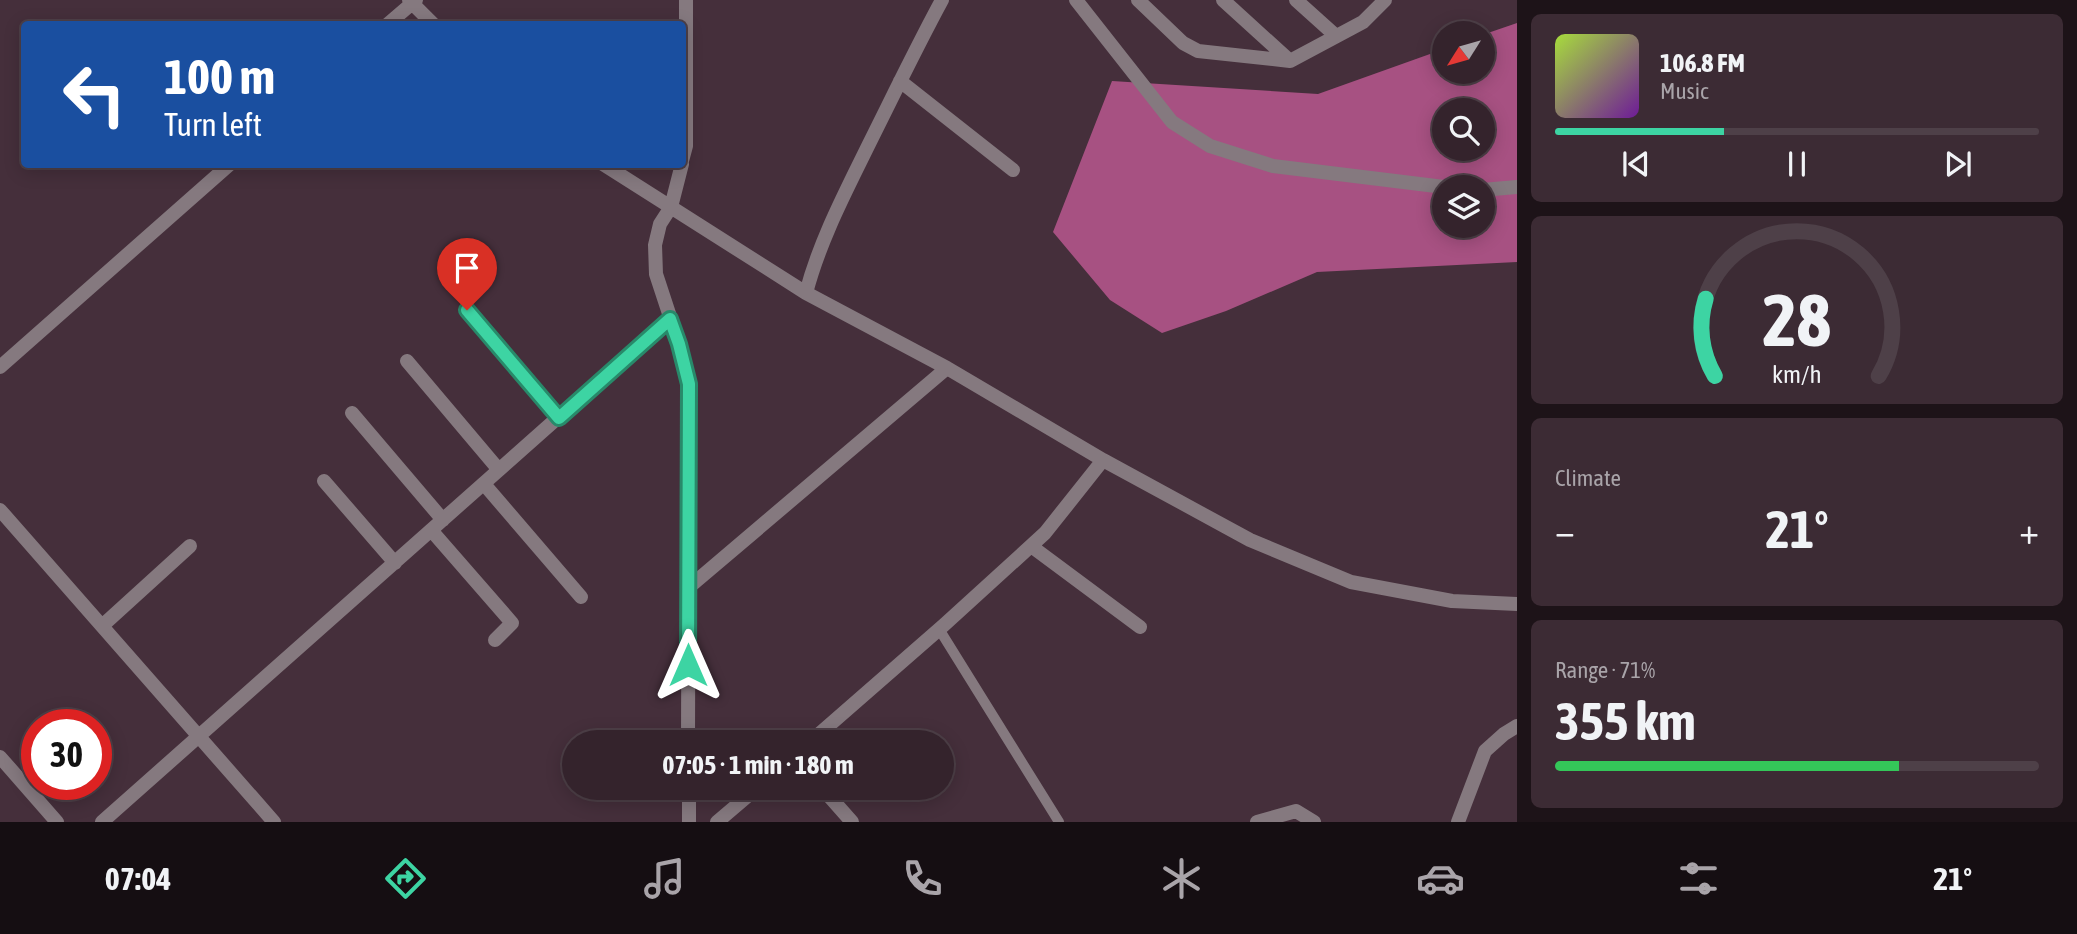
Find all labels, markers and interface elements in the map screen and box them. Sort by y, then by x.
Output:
north arrow [1432,21,1494,84]
map controls [1432,21,1495,238]
text: 100 m [164,48,275,104]
text: 106.8 FM [1660,48,1745,78]
icon: left [49,49,140,140]
text: Music [1660,78,1708,104]
button: search [1432,98,1495,161]
text: Turn left [164,106,262,143]
icon: previous [1617,145,1655,183]
icon: pause [1778,145,1816,183]
icon: next [1939,145,1977,183]
button: layers [1432,175,1495,238]
pin [437,238,497,310]
icon: arrive [448,249,486,287]
text: 28 [1763,278,1831,361]
text: km/h [1772,360,1822,388]
text: Climate [1555,465,1621,491]
text: 21° [1765,499,1829,559]
text: − [1555,509,1575,552]
text: + [2019,509,2039,552]
position arrow [651,628,725,702]
text: Range · 71% [1555,657,1655,683]
text: 355 km [1555,691,1696,751]
speed limit sign: 30 [21,709,112,800]
text: 07:05 · 1 min · 180 m [662,750,854,780]
icon: directions [381,854,430,903]
icon: music [640,854,689,903]
icon: phone [898,854,947,903]
icon: climate [1157,854,1206,903]
icon: car [1416,854,1465,903]
icon: filters [1674,854,1723,903]
text: 07:04 [105,860,171,897]
text: 21° [1933,860,1972,897]

